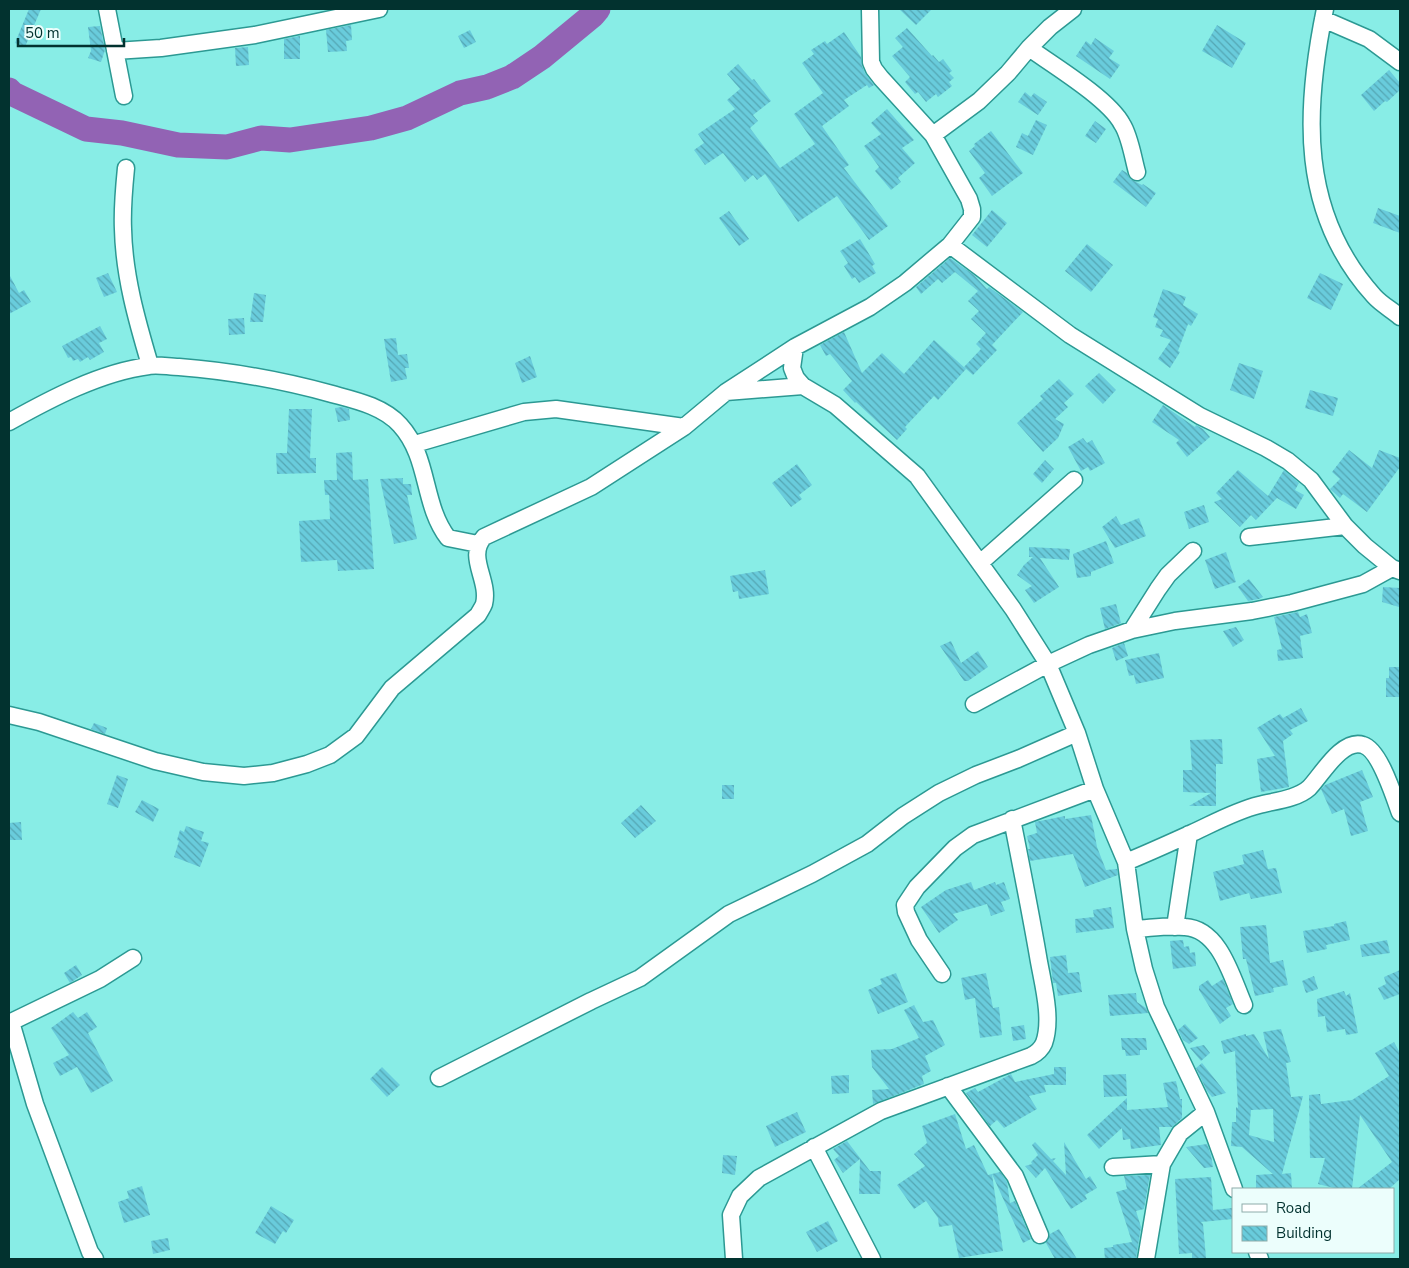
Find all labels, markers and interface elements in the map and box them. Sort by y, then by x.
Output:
scale bar [18,15,124,47]
text: 50 m [25,23,60,43]
legend [1232,1188,1394,1253]
text: Road [1276,1198,1311,1218]
text: Building [1276,1223,1332,1243]

